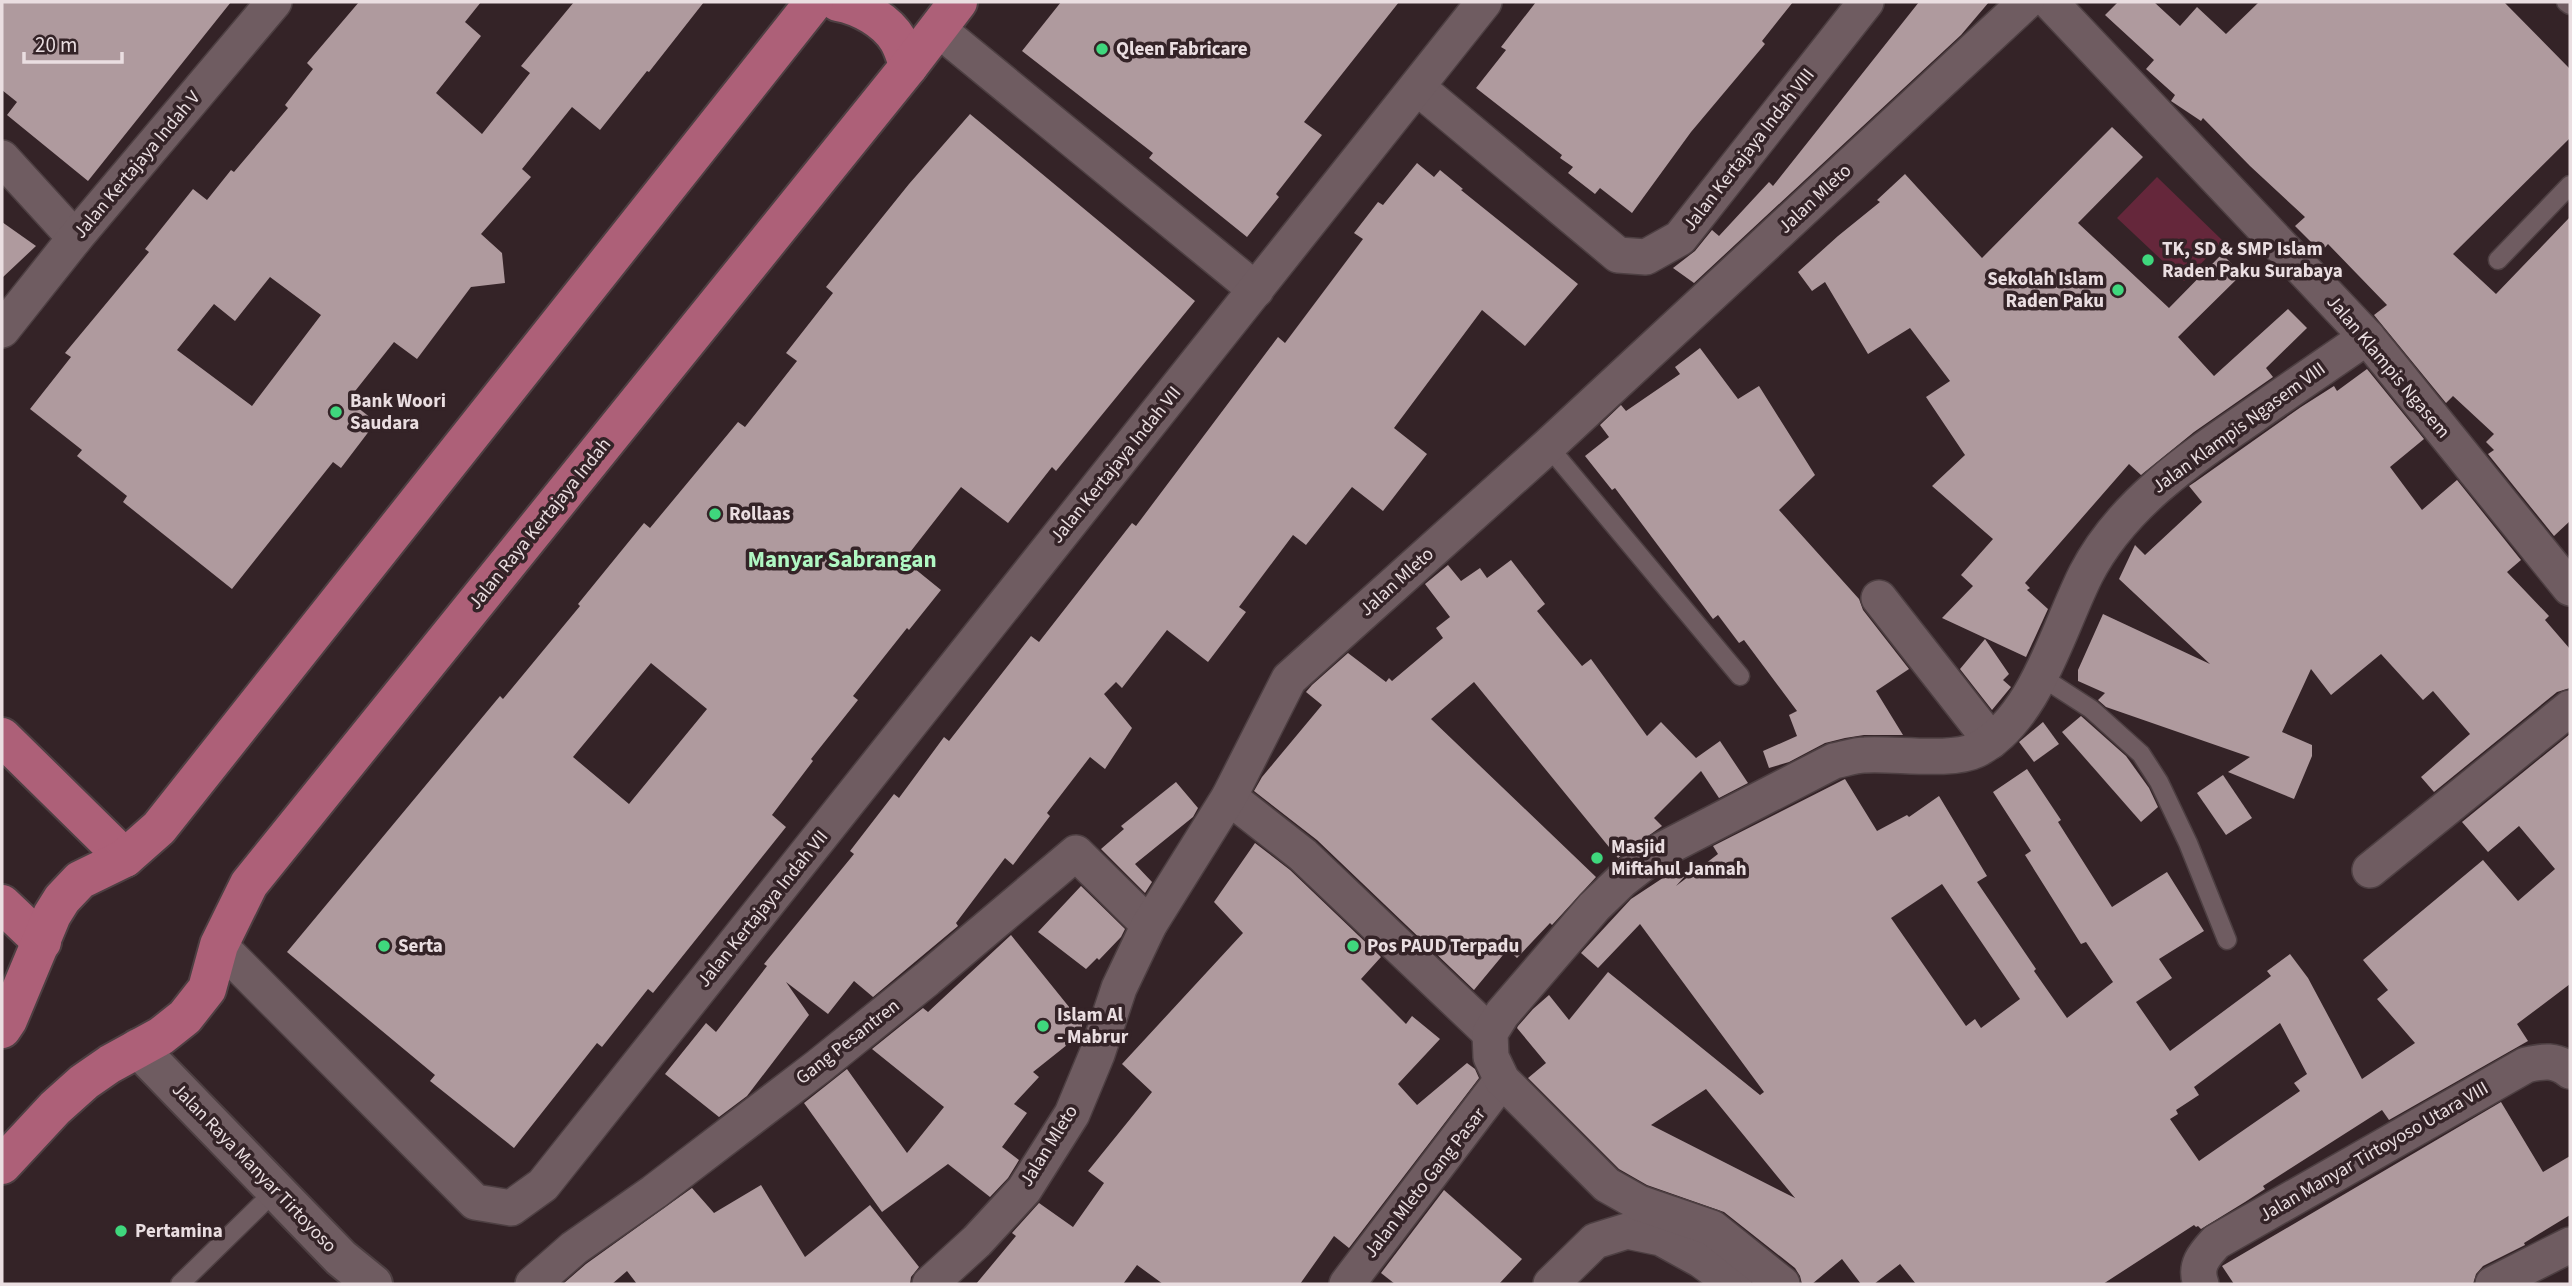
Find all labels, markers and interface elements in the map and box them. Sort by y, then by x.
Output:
scale bar [24,21,122,65]
text: 20 m [35,30,77,60]
place label: Qleen Fabricare [1116,36,1248,63]
marker: Qleen Fabricare [1094,41,1110,57]
street label: Jalan Kertajaya Indah VIII [1677,63,1821,237]
street label: Jalan Kertajaya Indah V [67,85,207,245]
street label: Jalan Mleto [1772,158,1858,240]
place label: TK, SD & SMP Islam Raden Paku Surabaya [2162,236,2343,285]
marker: TK, SD & SMP Islam Raden Paku Surabaya [2140,252,2156,268]
place label: Sekolah Islam Raden Paku [1987,266,2104,315]
marker: Sekolah Islam Raden Paku [2110,282,2126,298]
street label: Jalan Klampis Ngasem [2320,289,2456,445]
street label: Jalan Klampis Ngasem VIII [2147,356,2331,500]
street label: Jalan Kertajaya Indah VII [1044,381,1188,549]
place label: Bank Woori Saudara [350,388,446,437]
marker: Bank Woori Saudara [328,404,344,420]
street label: Jalan Raya Kertajaya Indah [462,432,618,616]
place label: Rollaas [729,501,790,528]
marker: Rollaas [707,506,723,522]
street label: Jalan Mleto [1354,541,1440,623]
district label: Manyar Sabrangan [747,543,937,576]
street label: Jalan Kertajaya Indah VII [691,825,835,993]
place label: Masjid Miftahul Jannah [1611,834,1747,883]
marker: Masjid Miftahul Jannah [1589,850,1605,866]
place label: Serta [398,933,443,960]
place label: Pos PAUD Terpadu [1367,933,1519,960]
marker: Serta [376,938,392,954]
marker: Pos PAUD Terpadu [1345,938,1361,954]
street label: Gang Pesantren [790,993,906,1091]
place label: Islam Al - Mabrur [1057,1002,1129,1051]
marker: Islam Al - Mabrur [1035,1018,1051,1034]
street label: Jalan Manyar Tirtoyoso Utara VIII [2254,1075,2494,1229]
street label: Jalan Raya Manyar Tirtoyoso [165,1077,343,1259]
street label: Jalan Mleto [1013,1100,1085,1192]
street label: Jalan Mleto Gang Pasar [1358,1102,1493,1264]
place label: Pertamina [135,1218,223,1245]
marker: Pertamina [113,1223,129,1239]

